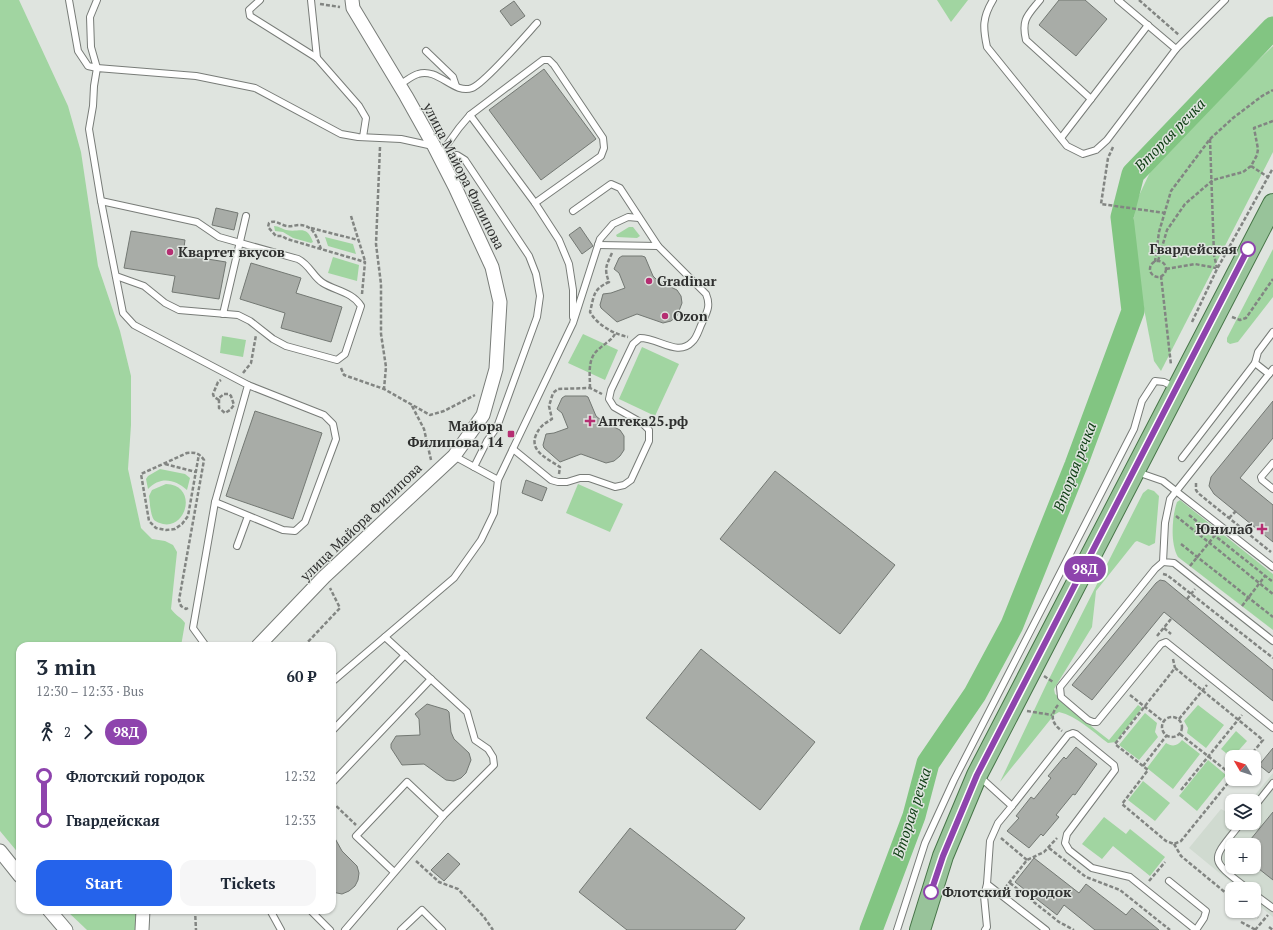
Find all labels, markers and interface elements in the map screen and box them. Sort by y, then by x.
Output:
water label: Вторая речка [1129,93,1209,176]
street label: улица Майора Филипова [419,98,510,252]
place label: Гвардейская [1149,239,1237,258]
marker: Гвардейская [1240,241,1256,257]
place label: Квартет вкусов [178,242,285,261]
marker: Квартет вкусов [165,247,175,257]
place label: Gradinar [657,271,717,290]
marker: Gradinar [644,276,654,286]
place label: Ozon [673,306,708,325]
marker: Ozon [660,311,670,321]
place label: Аптека25.рф [598,411,688,430]
place label: Майора Филипова, 14 [407,416,503,451]
marker: Аптека25.рф [585,416,595,426]
water label: Вторая речка [1048,419,1100,515]
marker: Майора Филипова, 14 [506,429,516,439]
street label: улица Майора Филипова [295,458,426,586]
place label: Юнилаб [1196,519,1253,538]
marker: Юнилаб [1256,523,1268,535]
line badge: 98Д [1062,556,1108,582]
text: 98Д [1072,559,1098,578]
text: 3 min [36,652,96,681]
text: 60 ₽ [287,666,316,686]
text: 12:30 – 12:33 · Bus [36,682,144,700]
icon: walk [36,721,58,743]
icon: forward [77,721,99,743]
text: 98Д [113,722,139,741]
text: 2 [64,723,71,741]
north arrow [1225,750,1261,786]
map controls [1225,750,1261,918]
water label: Вторая речка [887,765,935,862]
text: Флотский городок [66,766,205,786]
text: 12:32 [284,767,316,785]
button: layers [1225,794,1261,830]
text: Гвардейская [66,810,160,830]
text: 12:33 [284,811,316,829]
button: + [1225,838,1261,874]
button: Start [36,860,172,906]
button: Tickets [180,860,316,906]
place label: Флотский городок [942,882,1072,901]
button: − [1225,882,1261,918]
marker: Флотский городок [923,884,939,900]

